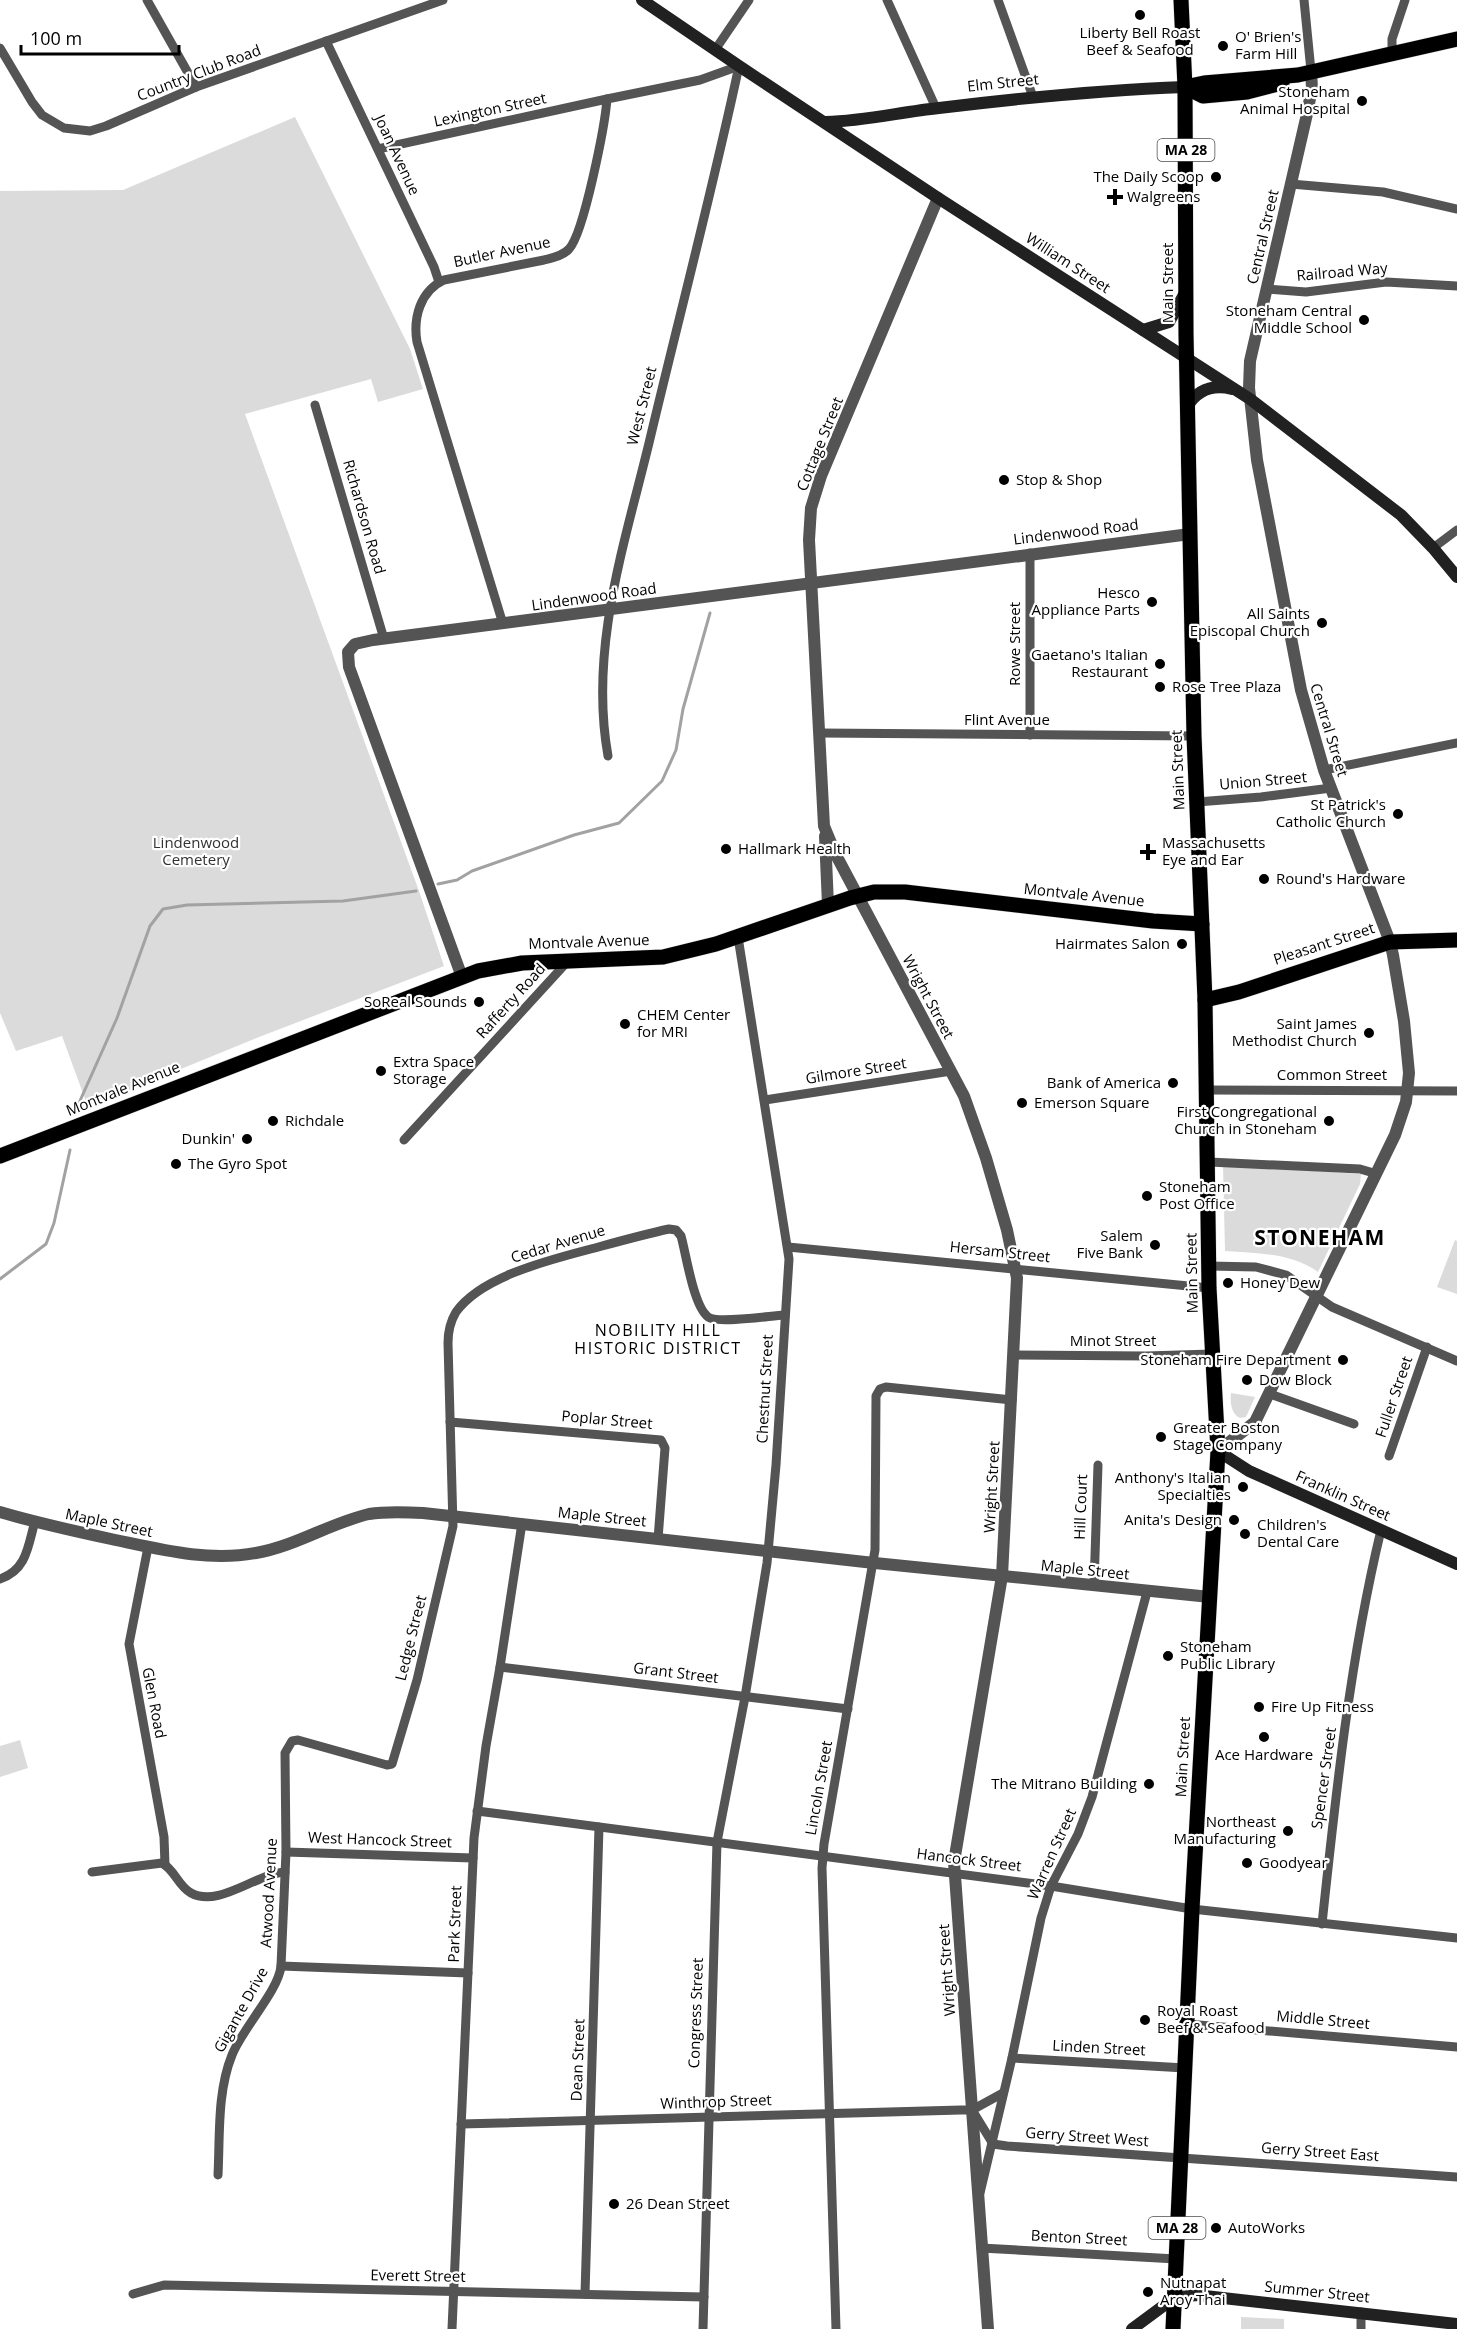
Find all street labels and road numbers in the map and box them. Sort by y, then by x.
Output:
street label: Country Club Road [134,39,263,105]
street label: Elm Street [966,68,1040,96]
street label: Lexington Street [432,87,548,131]
street label: Joan Avenue [370,109,425,198]
road number: MA 28 [1158,139,1214,161]
street label: Central Street [1241,188,1283,286]
street label: William Street [1022,227,1115,297]
street label: Butler Avenue [451,231,552,271]
street label: Main Street [1157,243,1177,323]
street label: Railroad Way [1295,257,1389,285]
street label: West Street [622,364,660,447]
street label: Cottage Street [791,394,847,494]
street label: Richardson Road [339,457,391,576]
street label: Lindenwood Road [1012,513,1140,549]
street label: Lindenwood Road [530,577,658,615]
street label: Rowe Street [1004,602,1024,686]
street label: Central Street [1306,681,1354,779]
street label: Flint Avenue [964,709,1050,729]
street label: Main Street [1166,729,1188,811]
street label: Union Street [1218,766,1308,794]
street label: Montvale Avenue [1023,878,1145,910]
street label: Pleasant Street [1270,917,1377,969]
street label: Montvale Avenue [528,929,650,953]
street label: Wright Street [898,951,959,1042]
street label: Rafferty Road [471,958,549,1042]
street label: Gilmore Street [804,1052,908,1088]
street label: Montvale Avenue [63,1056,183,1120]
street label: Common Street [1277,1064,1387,1084]
street label: Cedar Avenue [508,1219,607,1267]
street label: Main Street [1180,1233,1202,1313]
street label: Hersam Street [949,1236,1051,1266]
street label: Minot Street [1070,1330,1156,1350]
street label: Chestnut Street [751,1334,777,1444]
street label: Fuller Street [1370,1353,1416,1440]
street label: Poplar Street [561,1405,653,1433]
street label: Wright Street [979,1440,1003,1534]
street label: Franklin Street [1293,1465,1394,1525]
street label: Hill Court [1069,1474,1091,1540]
street label: Maple Street [557,1501,647,1531]
street label: Maple Street [64,1503,155,1541]
street label: Maple Street [1040,1554,1130,1584]
street label: Ledge Street [390,1593,430,1683]
street label: Grant Street [632,1657,720,1687]
street label: Glen Road [138,1666,172,1740]
street label: Main Street [1170,1716,1194,1798]
street label: Spencer Street [1306,1726,1340,1830]
street label: Lincoln Street [800,1739,836,1837]
street label: Warren Street [1022,1805,1080,1902]
street label: West Hancock Street [308,1826,453,1852]
street label: Atwood Avenue [255,1838,281,1948]
street label: Hancock Street [915,1843,1023,1875]
street label: Park Street [443,1885,465,1963]
street label: Wright Street [933,1923,959,2017]
street label: Congress Street [683,1957,707,2069]
street label: Gigante Drive [208,1963,272,2056]
street label: Middle Street [1276,2005,1371,2033]
street label: Dean Street [566,2018,588,2102]
street label: Linden Street [1052,2035,1146,2059]
street label: Winthrop Street [660,2089,772,2113]
street label: Gerry Street West [1025,2122,1149,2150]
street label: Gerry Street East [1261,2137,1380,2165]
road number: MA 28 [1148,2217,1206,2239]
street label: Benton Street [1030,2224,1128,2250]
street label: Everett Street [370,2264,466,2286]
street label: Summer Street [1264,2276,1371,2306]

